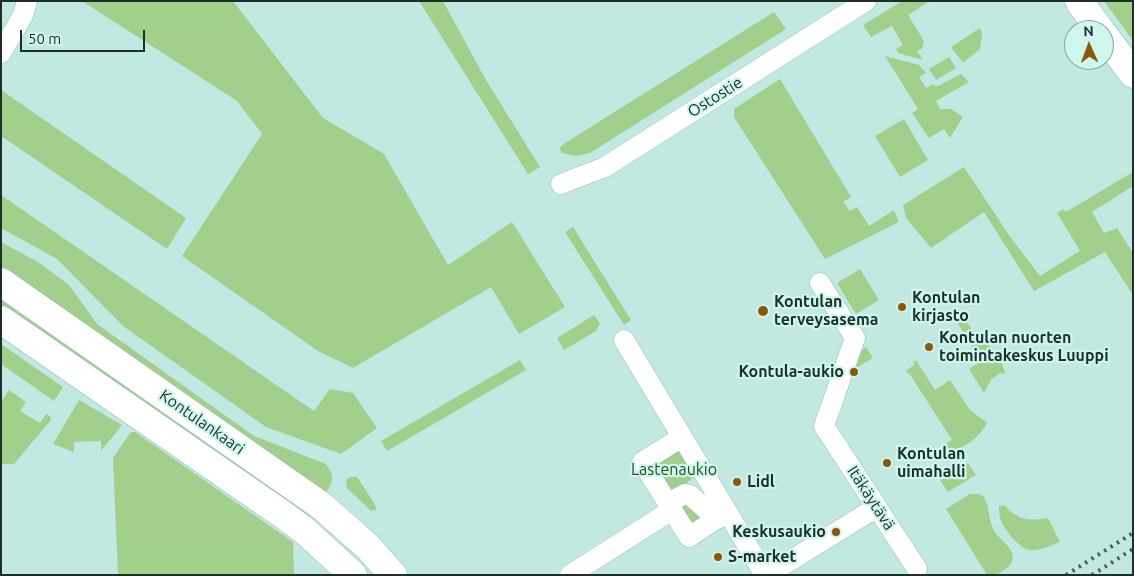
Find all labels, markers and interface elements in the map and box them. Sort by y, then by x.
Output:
scale bar [22,20,148,52]
north arrow [1064,20,1114,70]
text: N [1083,23,1094,39]
text: 50 m [28,30,61,47]
street label: Ostostie [684,73,746,121]
place label: Kontulan kirjasto [912,288,980,326]
place label: Kontulan terveysasema [774,292,878,330]
marker: Kontulan kirjasto [896,301,908,313]
marker: Kontulan terveysasema [756,304,770,318]
place label: Kontulan nuorten toimintakeskus Luuppi [939,328,1109,366]
marker: Kontulan nuorten toimintakeskus Luuppi [923,341,935,353]
place label: Kontula-aukio [738,362,844,382]
marker: Kontula-aukio [848,366,860,378]
street label: Kontulankaari [156,386,248,458]
place label: Kontulan uimahalli [897,444,965,482]
marker: Kontulan uimahalli [881,457,893,469]
park label: Lastenaukio [631,460,717,480]
street label: Itäkäytävä [843,462,899,534]
place label: Lidl [747,472,775,492]
marker: Lidl [731,476,743,488]
place label: Keskusaukio [732,522,826,542]
marker: Keskusaukio [830,526,842,538]
place label: S-market [728,547,796,567]
marker: S-market [712,551,724,563]

